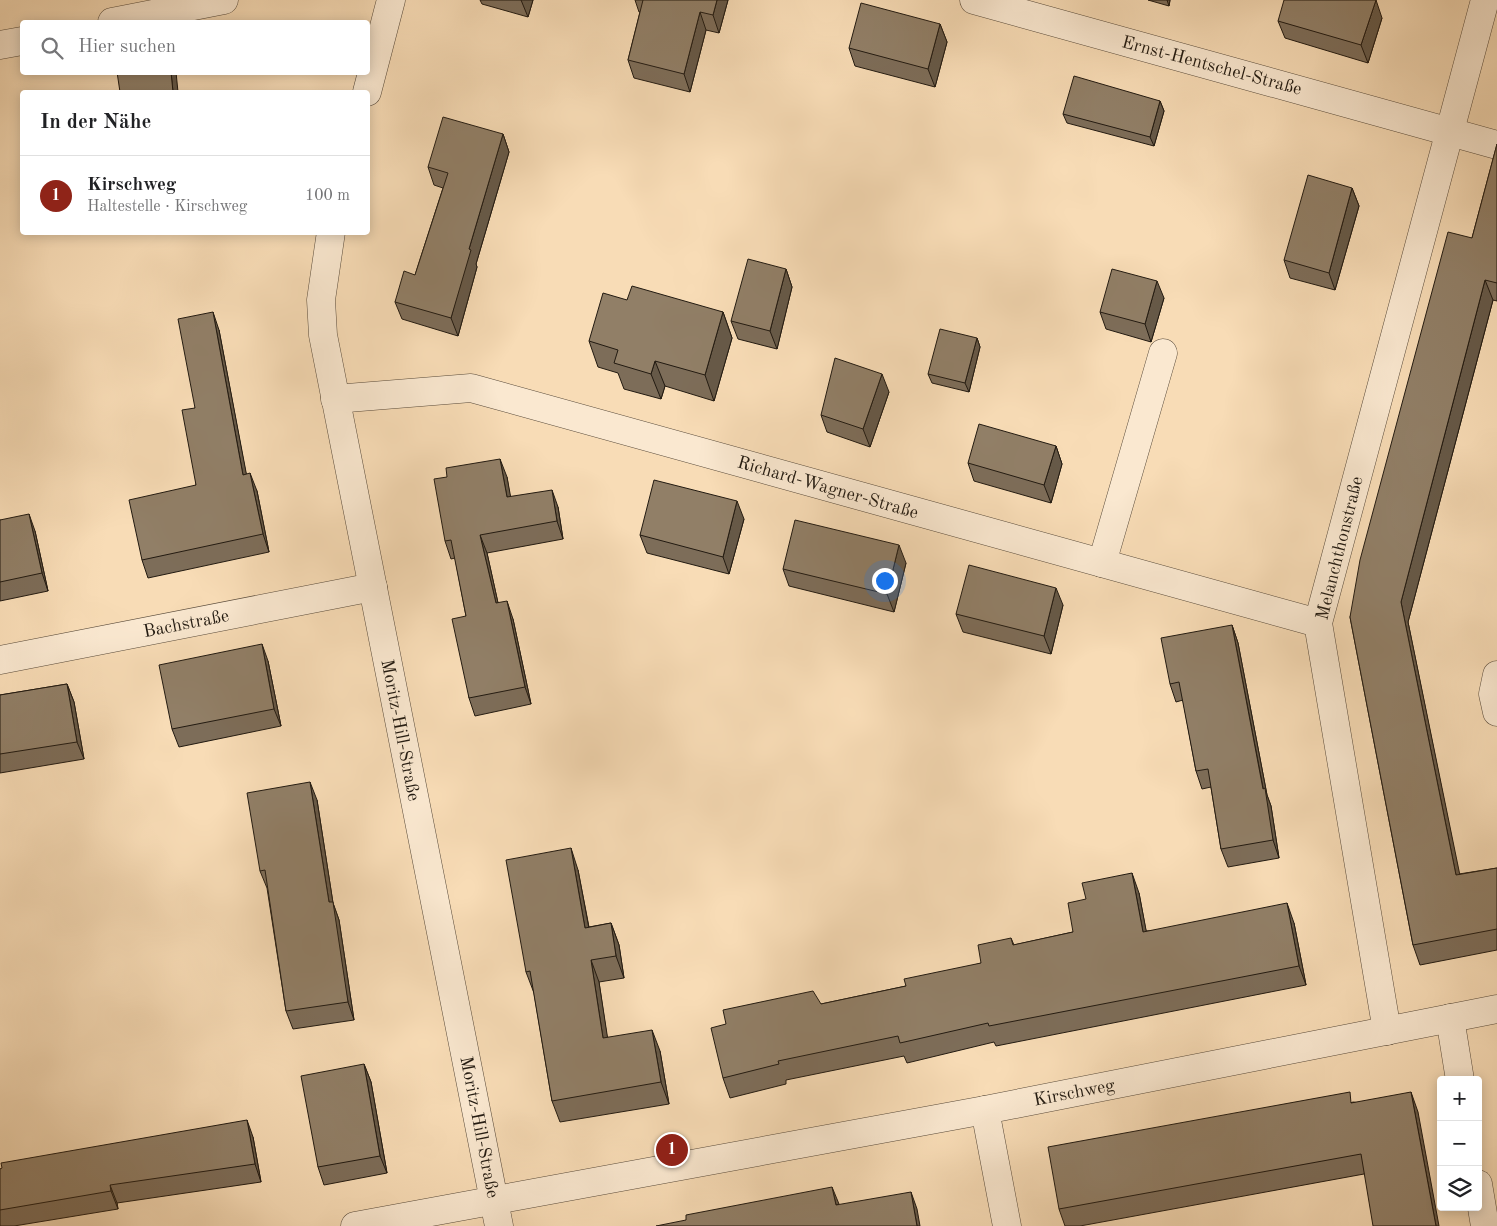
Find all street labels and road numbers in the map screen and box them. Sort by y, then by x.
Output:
street label: Ernst-Hentschel-Straße [1120,33,1304,99]
street label: Richard-Wagner-Straße [735,453,920,522]
street label: Melanchthonstraße [1313,475,1367,622]
street label: Bachstraße [142,607,231,641]
street label: Moritz-Hill-Straße [377,658,423,803]
street label: Moritz-Hill-Straße [456,1055,502,1200]
street label: Kirschweg [1032,1076,1117,1110]

